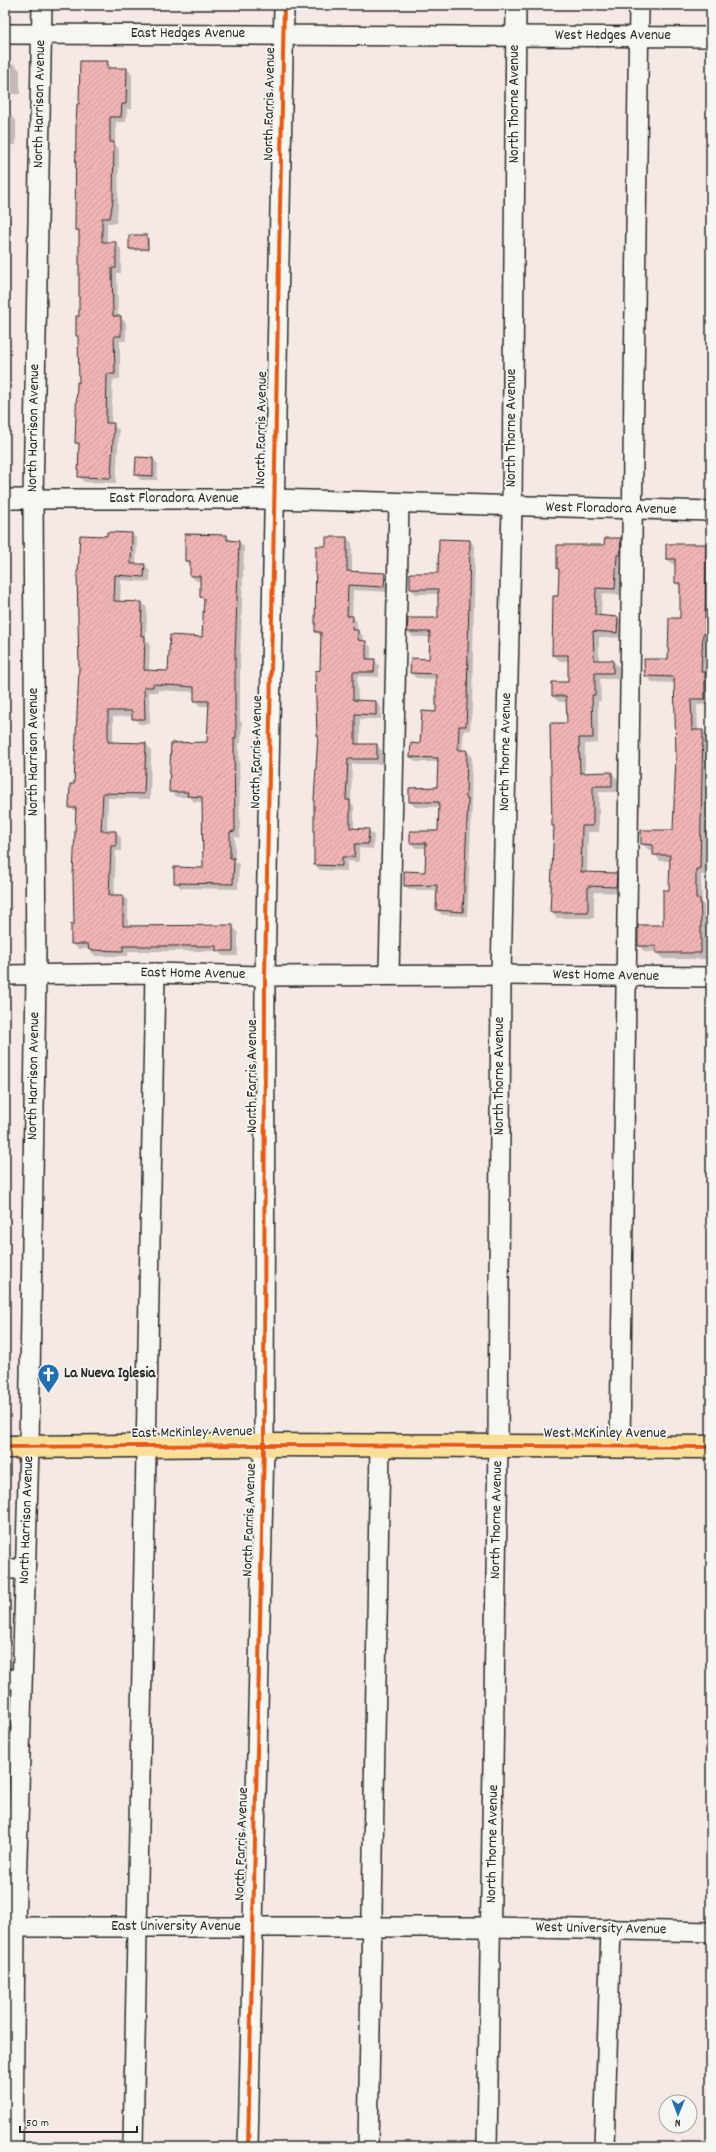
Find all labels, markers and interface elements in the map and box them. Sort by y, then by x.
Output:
street label: East Hedges Avenue [131,23,246,45]
street label: West Hedges Avenue [555,25,671,47]
street label: North Harrison Avenue [28,39,52,168]
street label: North Thorne Avenue [504,44,526,163]
street label: North Farris Avenue [258,46,282,161]
street label: North Harrison Avenue [22,363,46,492]
street label: North Thorne Avenue [501,368,523,487]
street label: North Farris Avenue [250,370,274,485]
street label: East Floradora Avenue [109,488,239,510]
street label: West Floradora Avenue [545,497,677,521]
street label: North Harrison Avenue [23,687,45,816]
street label: North Thorne Avenue [494,692,518,811]
street label: North Farris Avenue [245,694,269,809]
street label: East Home Avenue [140,962,246,986]
street label: West Home Avenue [553,964,660,988]
street label: North Harrison Avenue [22,1011,46,1140]
street label: North Thorne Avenue [489,1016,511,1135]
street label: North Farris Avenue [242,1019,264,1133]
church icon: La Nueva Iglesia [36,1361,62,1394]
place label: La Nueva Iglesia [64,1363,156,1385]
street label: East McKinley Avenue [131,1421,253,1445]
street label: West McKinley Avenue [544,1423,667,1445]
street label: North Harrison Avenue [14,1455,40,1585]
street label: North Thorne Avenue [485,1460,509,1579]
street label: North Farris Avenue [237,1462,263,1577]
street label: North Thorne Avenue [481,1784,505,1903]
street label: North Farris Avenue [229,1786,255,1901]
street label: East University Avenue [111,1916,241,1938]
street label: West University Avenue [535,1917,667,1941]
north arrow [658,2094,698,2134]
scale bar [20,2108,137,2134]
text: N [674,2114,681,2130]
text: 50 m [26,2115,49,2132]

